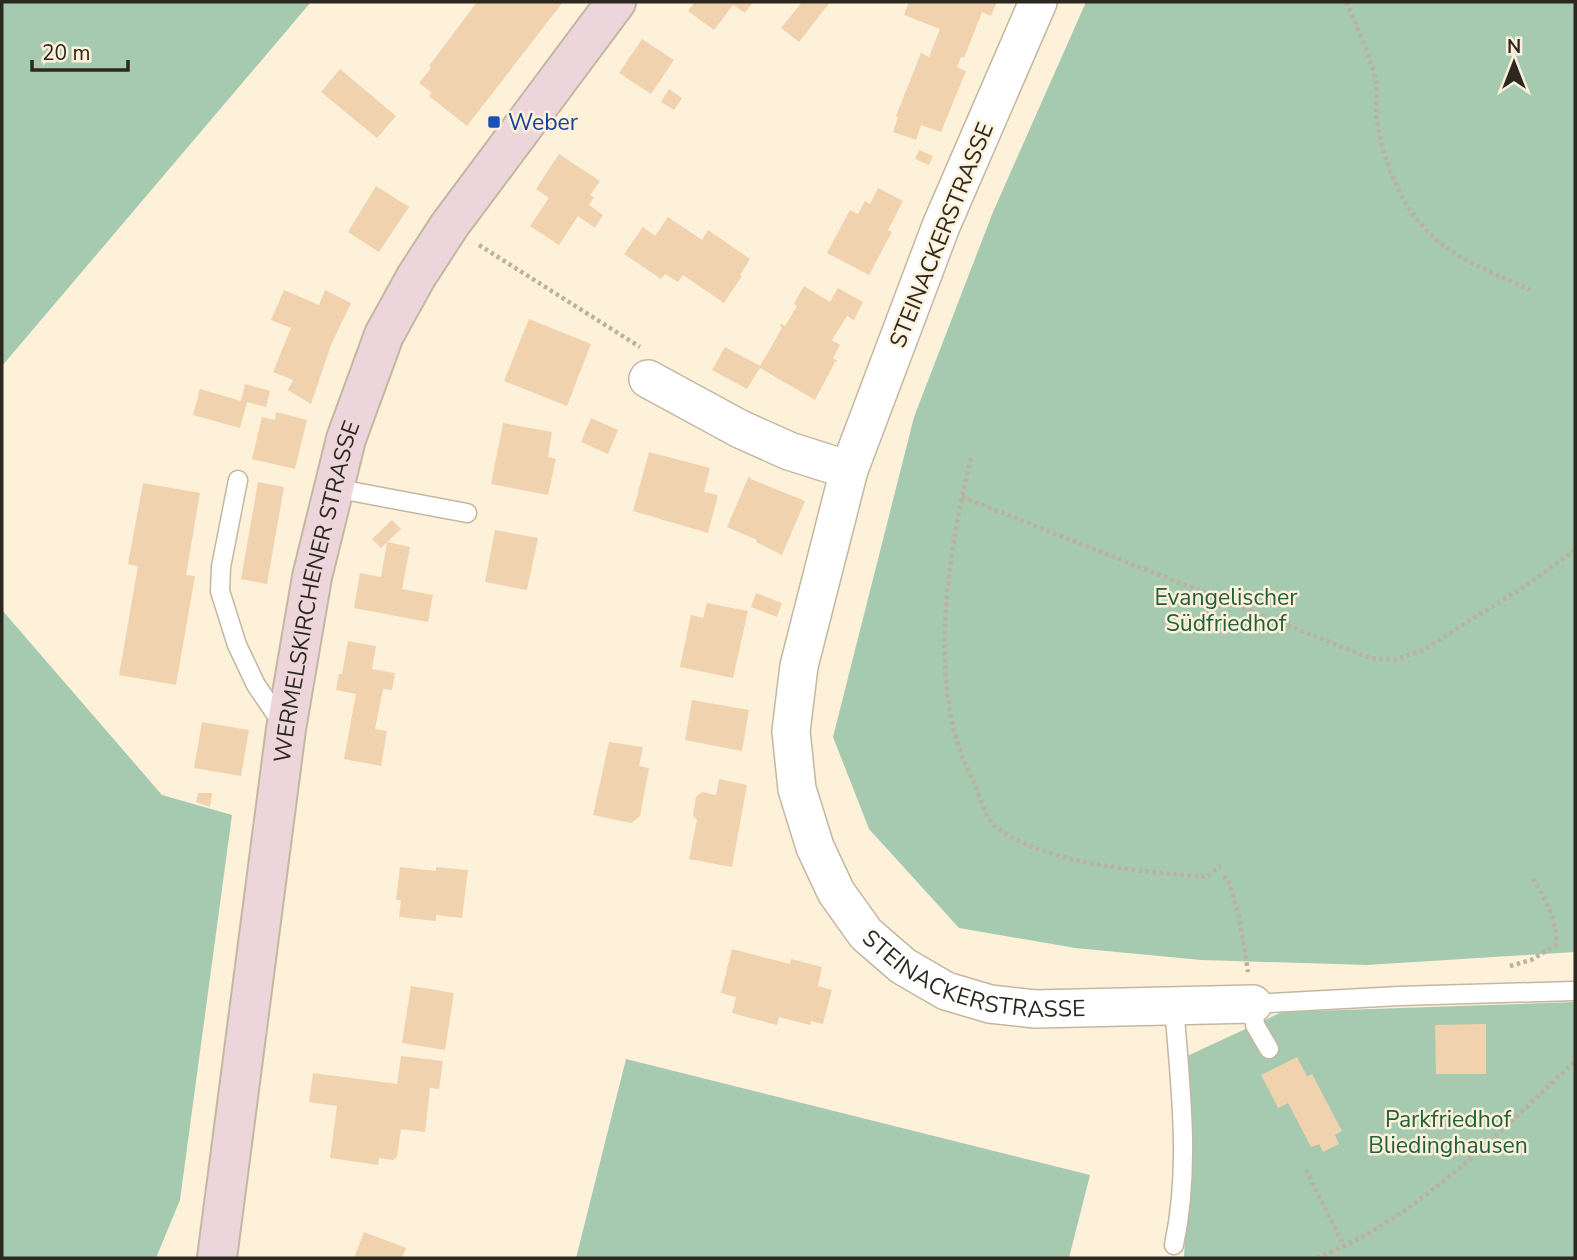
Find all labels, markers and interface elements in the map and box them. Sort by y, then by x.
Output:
scale bar [32,28,128,72]
north arrow [1479,28,1549,98]
text: N [1507,34,1521,60]
text: 20 m [42,39,91,67]
place label: Weber [508,107,579,138]
marker: Weber [486,114,502,130]
street label: STEINACKERSTRASSE [882,118,1001,352]
street label: WERMELSKIRCHENER STRASSE [267,417,367,764]
park label: Evangelischer Südfriedhof [1154,582,1298,639]
street label: STEINACKERSTRASSE [855,923,1086,1025]
park label: Parkfriedhof Bliedinghausen [1368,1104,1528,1161]

